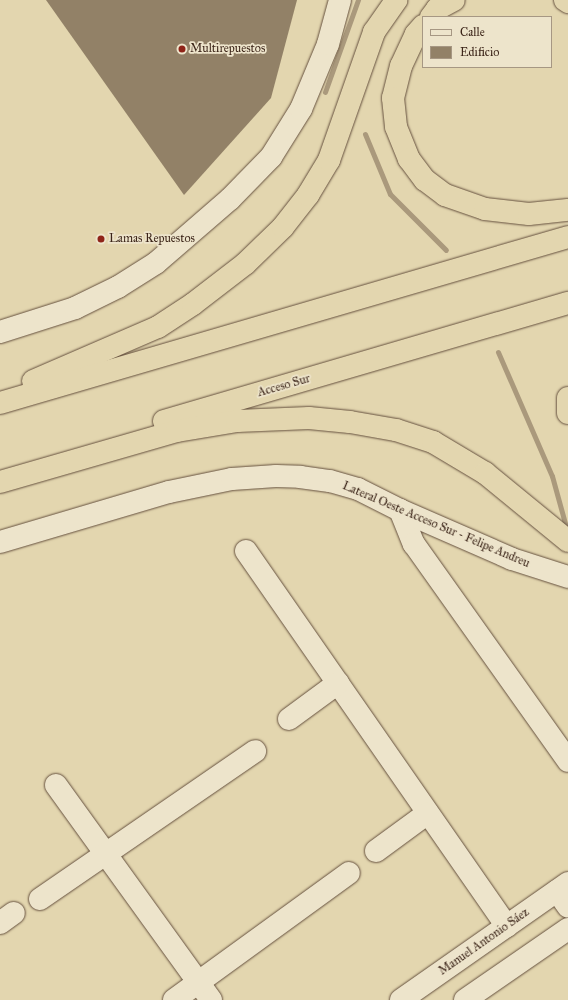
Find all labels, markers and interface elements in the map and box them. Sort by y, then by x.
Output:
legend [422,16,552,68]
text: Calle [460,25,485,39]
place label: Multirepuestos [190,42,265,56]
marker: Multirepuestos [177,44,187,54]
text: Edificio [460,45,499,59]
place label: Lamas Repuestos [109,232,195,246]
marker: Lamas Repuestos [96,234,106,244]
street label: Acceso Sur [256,372,312,400]
street label: Lateral Oeste Acceso Sur - Felipe Andreu [340,479,532,571]
street label: Manuel Antonio Sáez [436,905,532,979]

